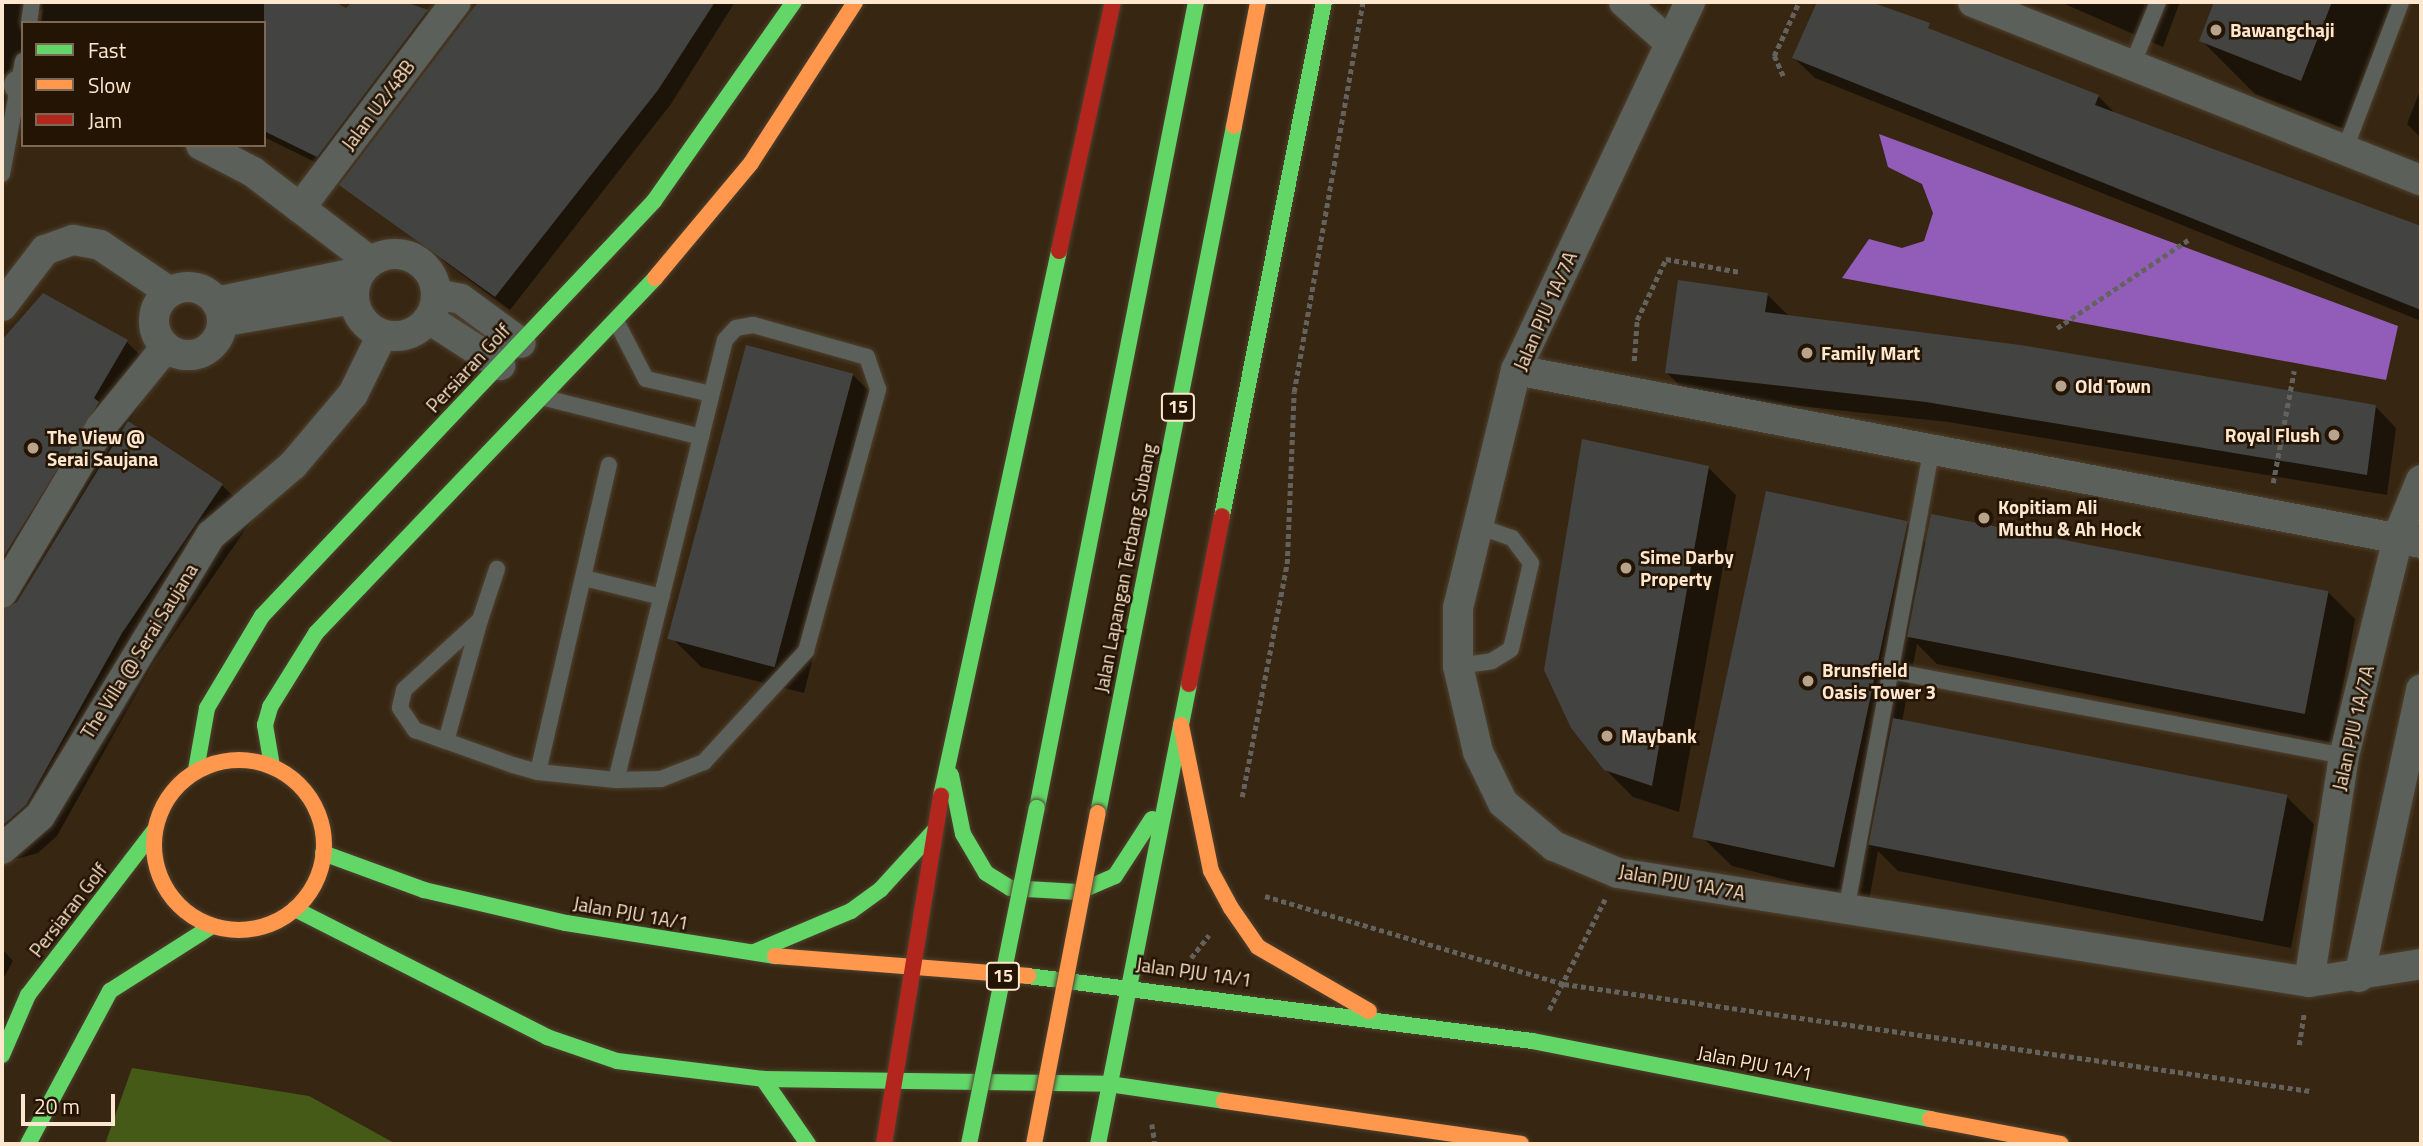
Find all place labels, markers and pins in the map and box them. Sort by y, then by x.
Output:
place label: Bawangchaji [2230,19,2335,41]
marker: Bawangchaji [2208,22,2224,38]
place label: Family Mart [1821,342,1920,364]
marker: Family Mart [1799,345,1815,361]
place label: Old Town [2075,375,2151,397]
marker: Old Town [2053,378,2069,394]
place label: Royal Flush [2225,424,2320,446]
place label: The View @ Serai Saujana [47,426,158,470]
marker: Royal Flush [2326,427,2342,443]
marker: The View @ Serai Saujana [25,440,41,456]
place label: Kopitiam Ali Muthu & Ah Hock [1998,496,2142,540]
marker: Kopitiam Ali Muthu & Ah Hock [1976,510,1992,526]
place label: Sime Darby Property [1640,546,1734,590]
marker: Sime Darby Property [1618,560,1634,576]
place label: Brunsfield Oasis Tower 3 [1822,659,1936,703]
marker: Brunsfield Oasis Tower 3 [1800,673,1816,689]
place label: Maybank [1621,725,1697,747]
marker: Maybank [1599,728,1615,744]

